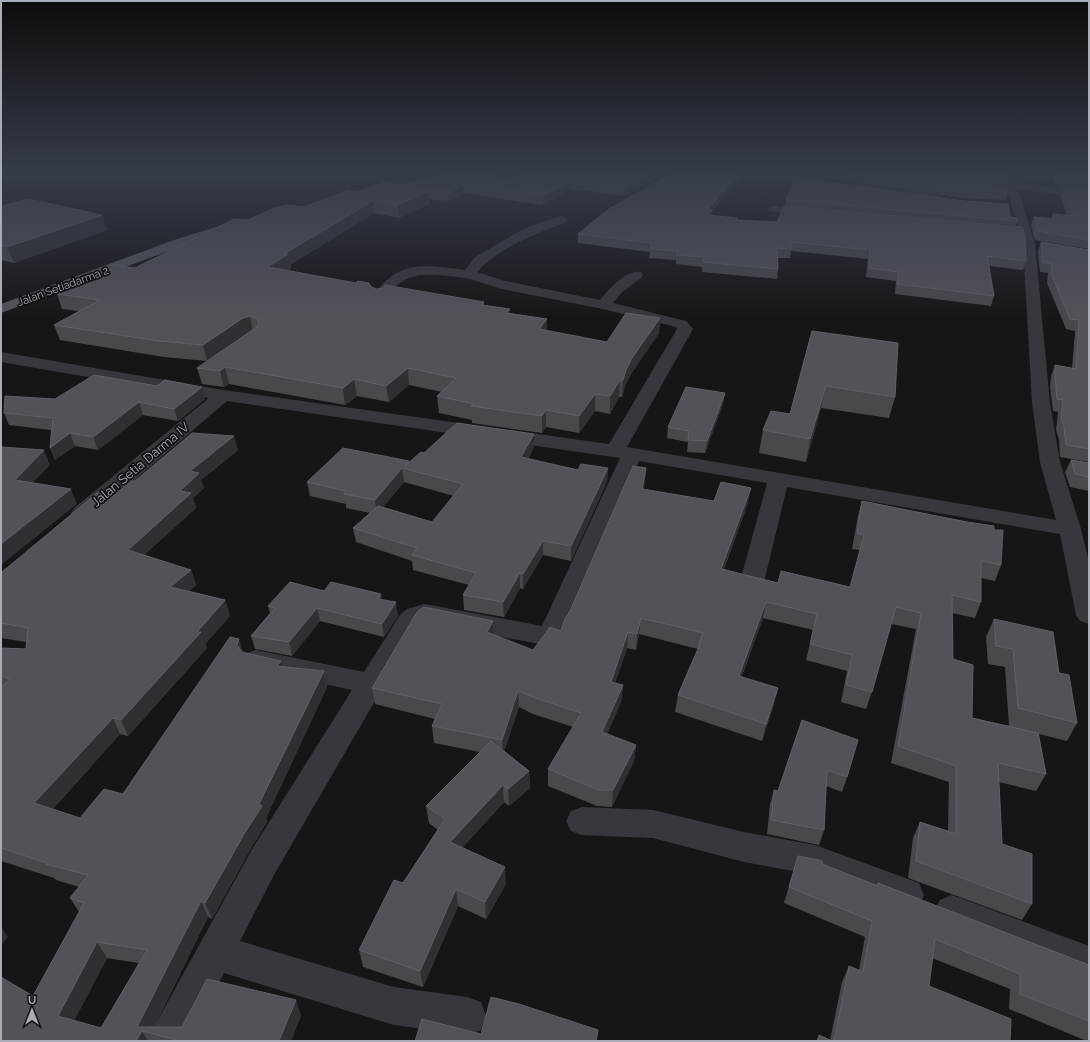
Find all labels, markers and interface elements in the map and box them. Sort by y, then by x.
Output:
street label: Jalan Setiadarma 2 [16,264,111,309]
street label: Jalan Setia Darma IV [88,419,192,510]
north arrow [12,990,52,1030]
text: U [28,994,36,1007]

